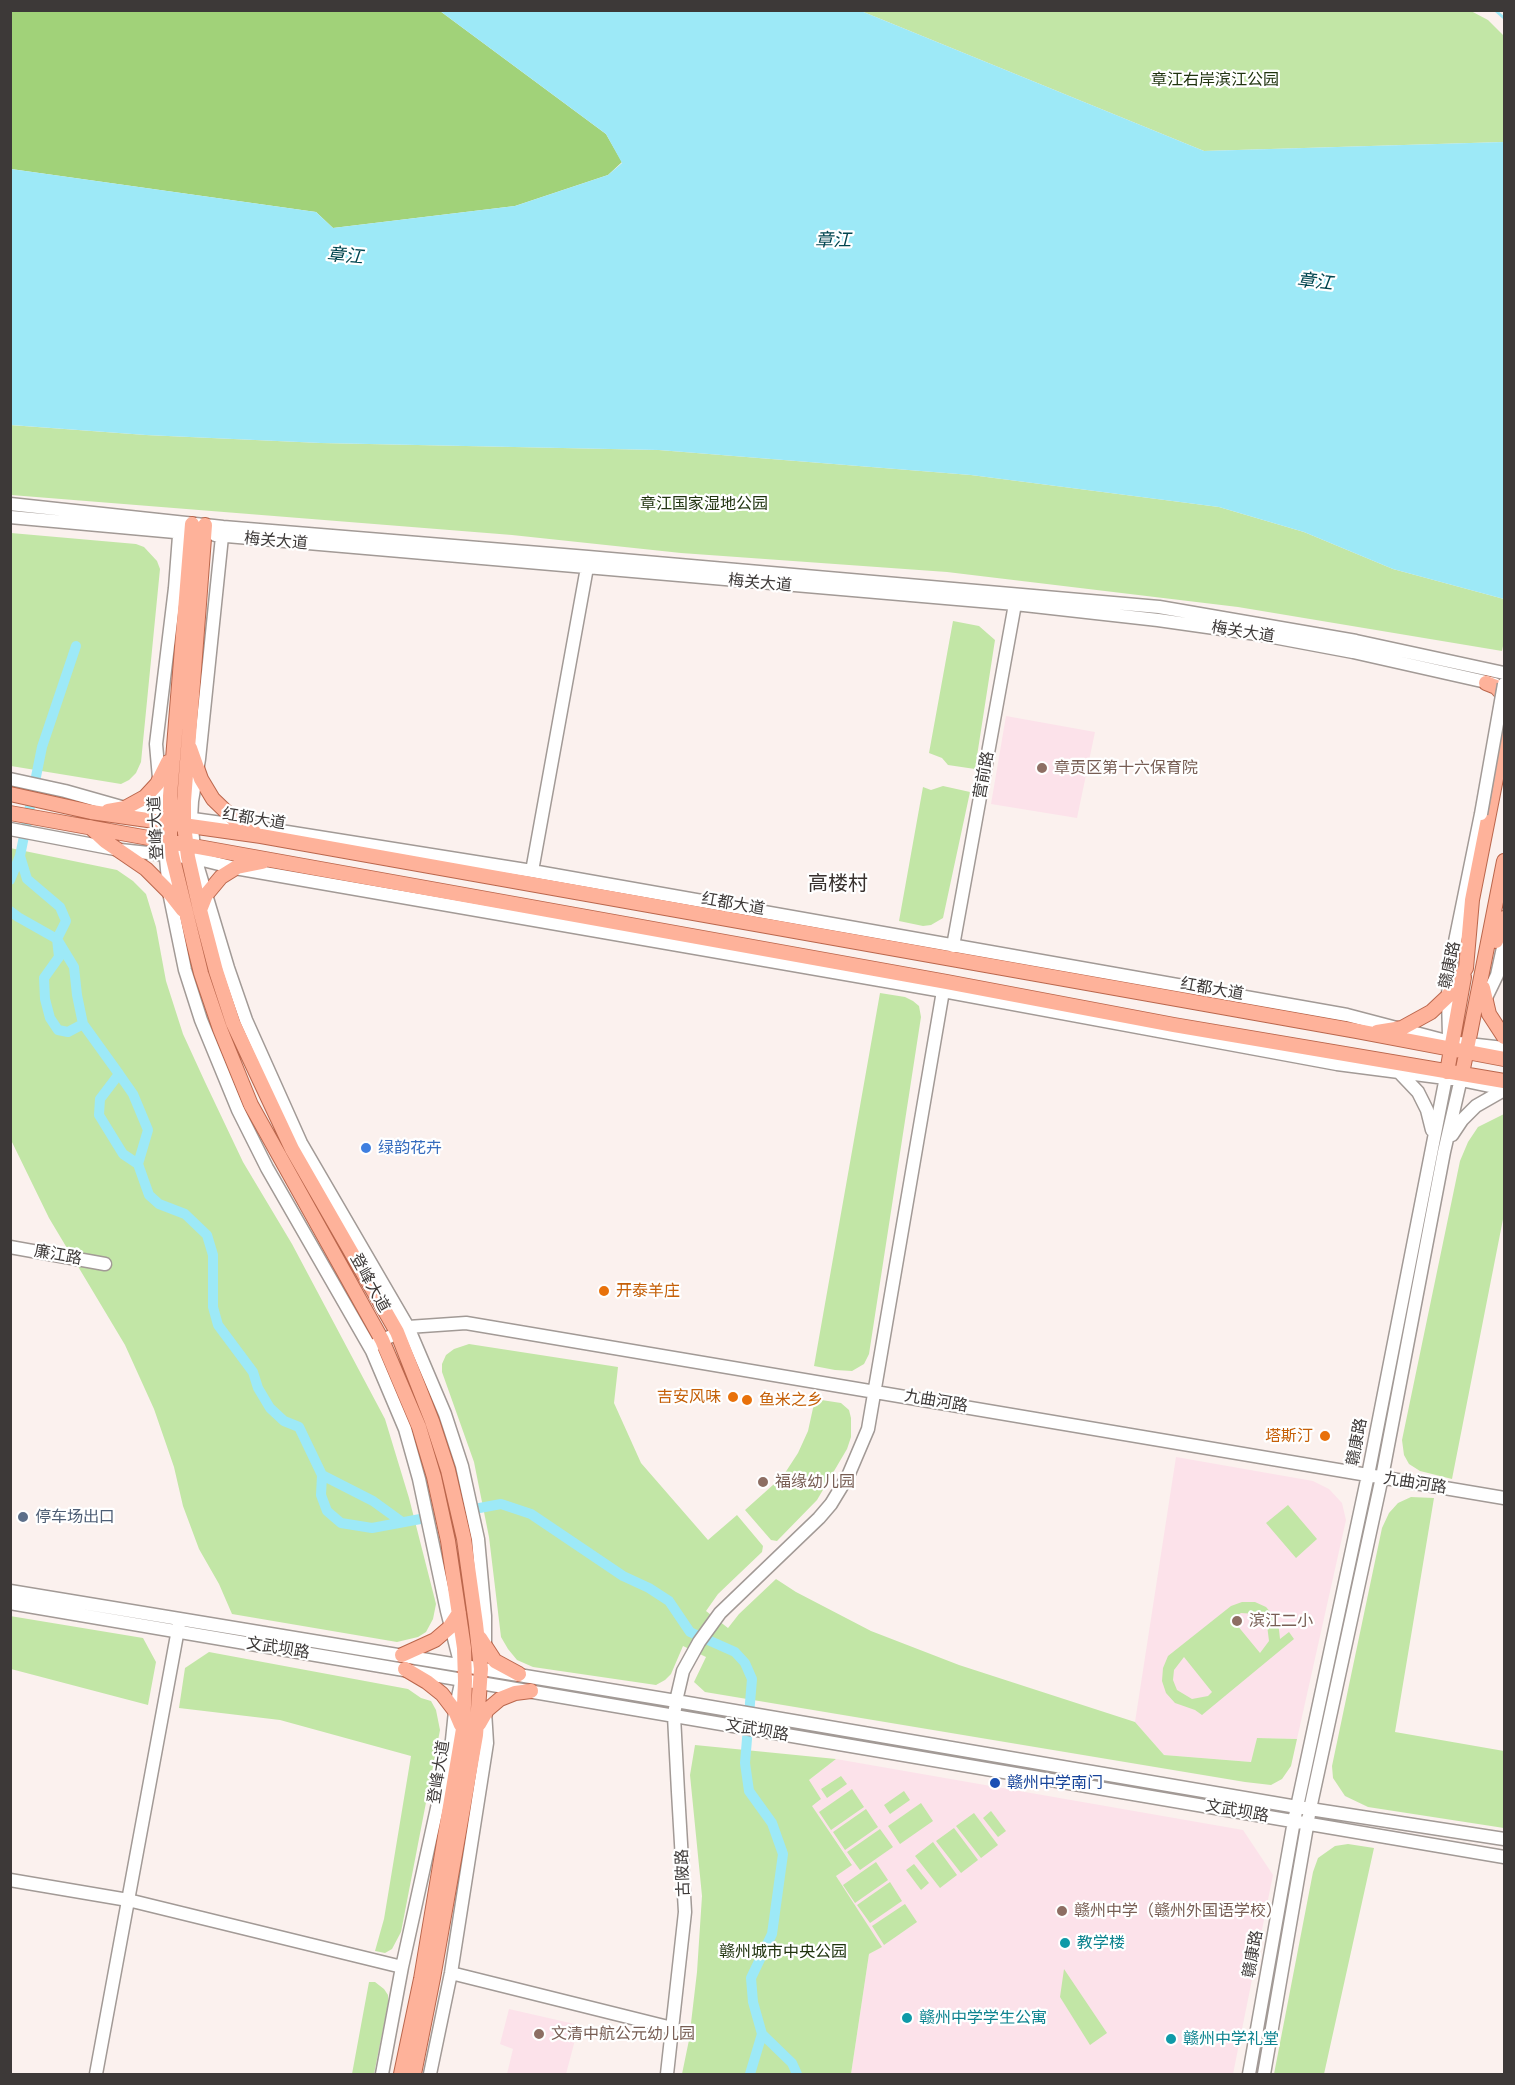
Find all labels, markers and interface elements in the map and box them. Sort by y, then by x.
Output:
park label: 章江右岸滨江公园 [1151,70,1279,90]
water label: 章江 [815,230,851,252]
water label: 章江 [326,244,364,268]
water label: 章江 [1296,269,1334,295]
park label: 章江国家湿地公园 [640,494,768,514]
street label: 梅关大道 [243,529,309,553]
street label: 梅关大道 [727,571,793,595]
street label: 梅关大道 [1210,618,1276,646]
street label: 营前路 [970,750,998,800]
place label: 章贡区第十六保育院 [1054,758,1198,778]
marker: 章贡区第十六保育院 [1035,761,1049,775]
street label: 登峰大道 [145,796,167,860]
street label: 红都大道 [221,805,287,833]
district label: 高楼村 [808,872,868,896]
street label: 红都大道 [700,889,766,919]
street label: 赣康路 [1436,940,1464,990]
street label: 红都大道 [1179,974,1245,1004]
place label: 绿韵花卉 [378,1138,442,1158]
marker: 绿韵花卉 [359,1141,373,1155]
street label: 廉江路 [33,1241,83,1269]
street label: 登峰大道 [346,1250,394,1316]
place label: 开泰羊庄 [616,1281,680,1301]
marker: 开泰羊庄 [597,1284,611,1298]
street label: 九曲河路 [903,1386,969,1416]
place label: 吉安风味 [657,1387,721,1407]
marker: 吉安风味 [726,1390,740,1404]
place label: 鱼米之乡 [759,1390,823,1410]
marker: 鱼米之乡 [740,1393,754,1407]
street label: 赣康路 [1343,1417,1371,1467]
place label: 塔斯汀 [1265,1426,1313,1446]
marker: 塔斯汀 [1318,1429,1332,1443]
street label: 九曲河路 [1382,1469,1448,1497]
place label: 福缘幼儿园 [775,1472,855,1492]
marker: 福缘幼儿园 [756,1475,770,1489]
place label: 停车场出口 [35,1507,115,1527]
marker: 停车场出口 [16,1510,30,1524]
place label: 滨江二小 [1249,1611,1313,1631]
marker: 滨江二小 [1230,1614,1244,1628]
street label: 文武坝路 [245,1634,311,1662]
street label: 文武坝路 [724,1715,790,1745]
street label: 登峰大道 [425,1739,453,1805]
place label: 赣州中学南门 [1007,1773,1103,1793]
marker: 赣州中学南门 [988,1776,1002,1790]
street label: 文武坝路 [1204,1796,1270,1826]
street label: 古陂路 [673,1849,693,1897]
place label: 赣州中学（赣州外国语学校） [1074,1901,1282,1921]
marker: 赣州中学（赣州外国语学校） [1055,1904,1069,1918]
street label: 赣康路 [1239,1929,1267,1979]
place label: 教学楼 [1077,1933,1125,1953]
marker: 教学楼 [1058,1936,1072,1950]
park label: 赣州城市中央公园 [719,1942,847,1962]
place label: 赣州中学学生公寓 [919,2008,1047,2028]
marker: 赣州中学学生公寓 [900,2011,914,2025]
place label: 文清中航公元幼儿园 [551,2024,695,2044]
marker: 文清中航公元幼儿园 [532,2027,546,2041]
place label: 赣州中学礼堂 [1183,2029,1279,2049]
marker: 赣州中学礼堂 [1164,2032,1178,2046]

